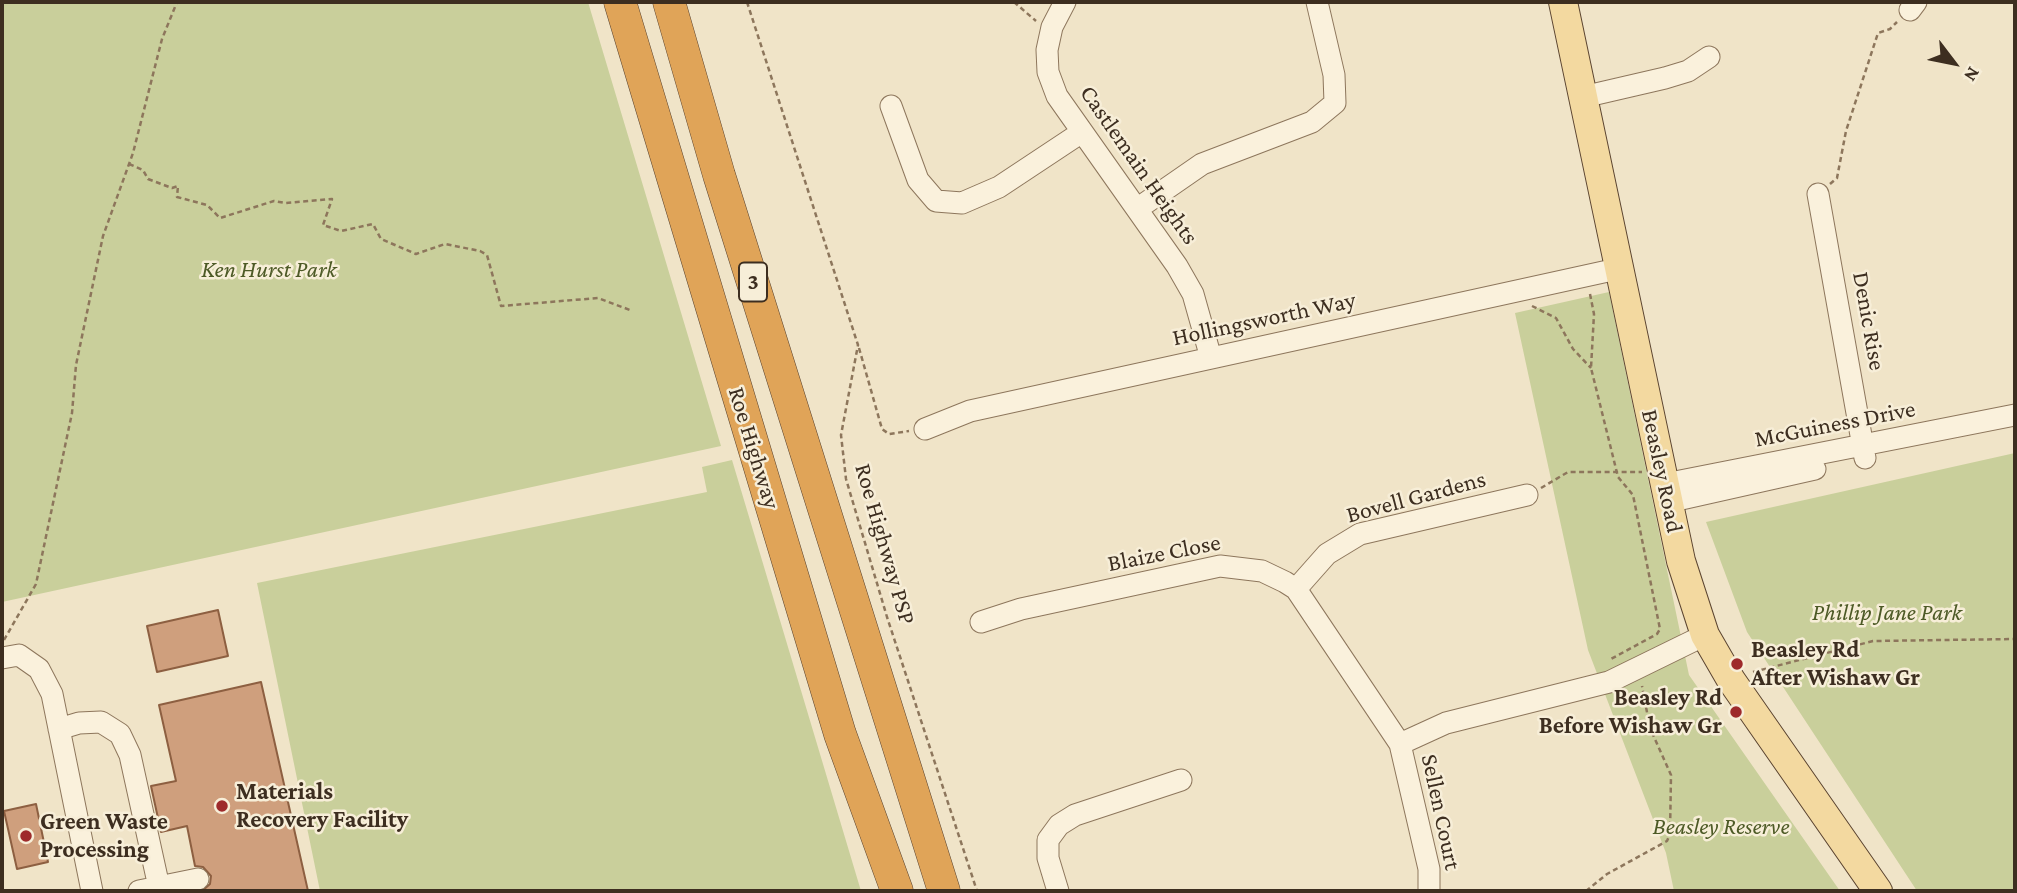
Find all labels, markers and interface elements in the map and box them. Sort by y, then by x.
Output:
north arrow [1919,28,1989,98]
text: N [1960,63,1985,85]
street label: Castlemain Heights [1073,80,1205,250]
park label: Ken Hurst Park [201,256,337,284]
road number: 3 [739,262,767,302]
street label: Denic Rise [1846,269,1892,373]
street label: Hollingsworth Way [1170,286,1358,352]
street label: Roe Highway [722,384,786,512]
street label: McGuiness Drive [1752,394,1918,454]
street label: Beasley Road [1635,407,1689,535]
street label: Roe Highway PSP [848,460,922,628]
street label: Bovell Gardens [1343,465,1489,529]
street label: Blaize Close [1105,528,1223,578]
park label: Phillip Jane Park [1812,599,1962,627]
place label: Beasley Rd After Wishaw Gr [1751,636,1920,692]
marker: Beasley Rd After Wishaw Gr [1729,656,1745,672]
place label: Beasley Rd Before Wishaw Gr [1539,684,1722,740]
marker: Beasley Rd Before Wishaw Gr [1728,704,1744,720]
street label: Sellen Court [1415,752,1467,872]
place label: Materials Recovery Facility [236,778,408,834]
marker: Materials Recovery Facility [214,798,230,814]
place label: Green Waste Processing [40,808,168,864]
park label: Beasley Reserve [1653,813,1789,841]
marker: Green Waste Processing [18,828,34,844]

